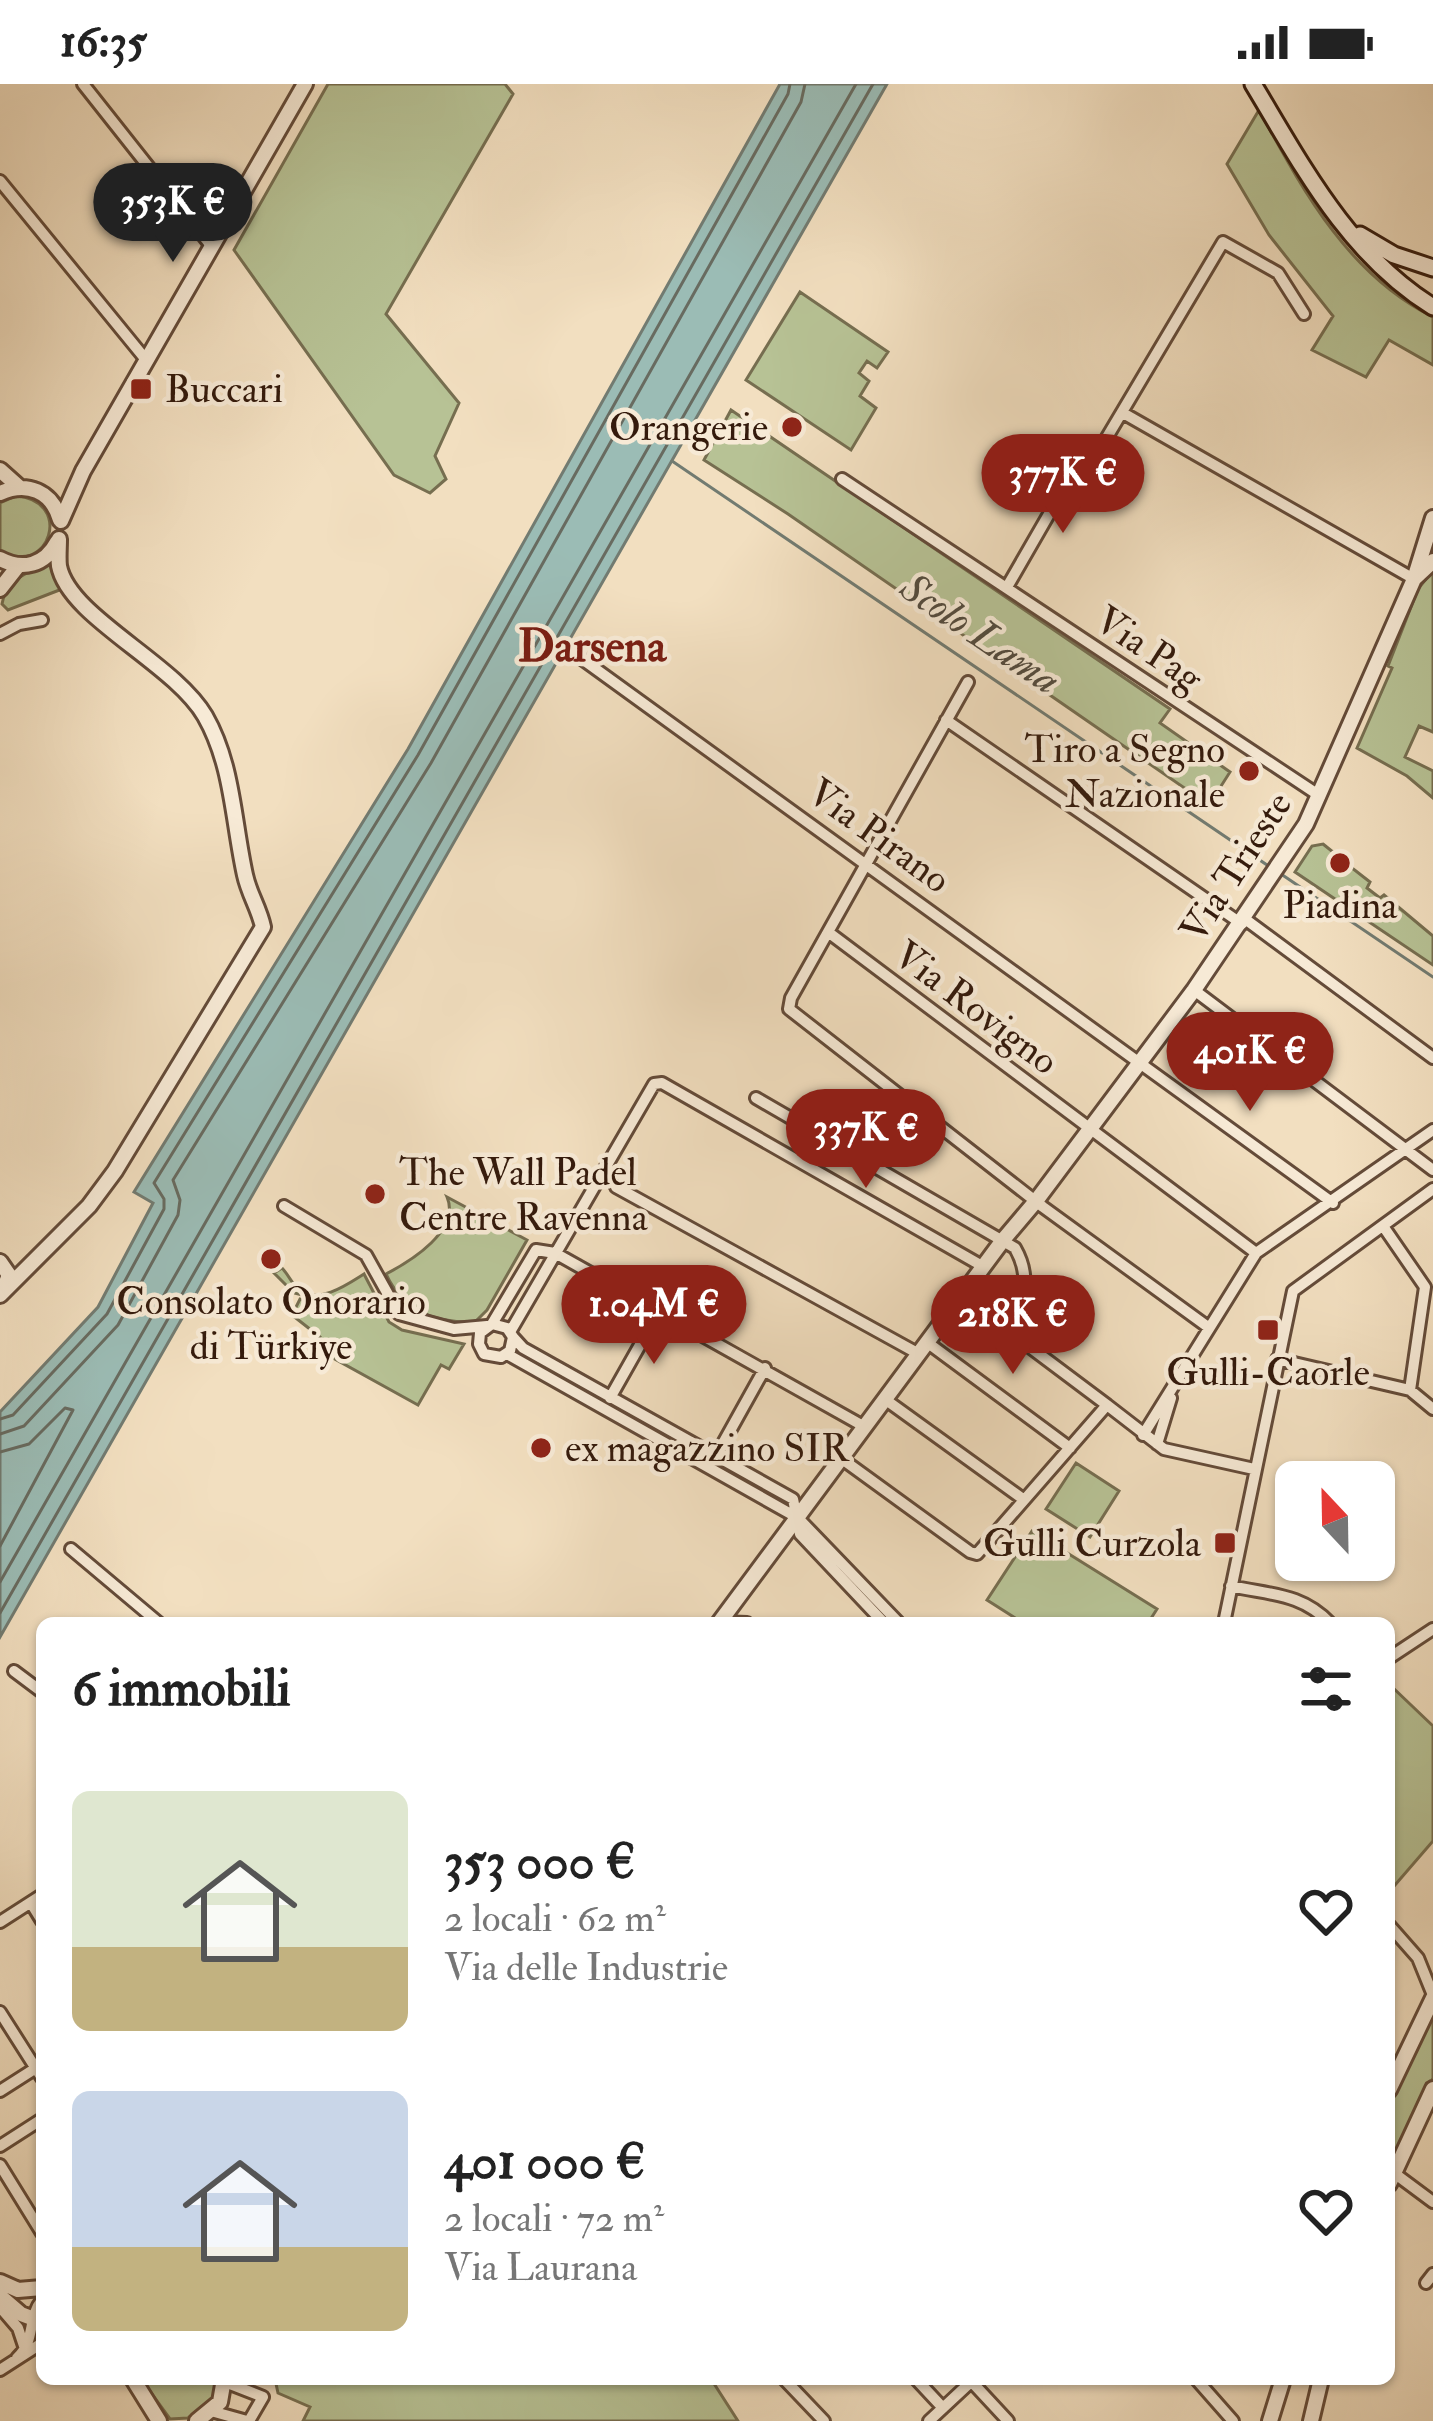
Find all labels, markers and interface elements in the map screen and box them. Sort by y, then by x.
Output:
text: 16:35 [60,14,147,70]
pin: 353K € [75,163,271,265]
text: 353K € [120,177,226,226]
place label: Buccari [165,365,283,414]
marker: Buccari [128,376,154,402]
place label: Orangerie [609,403,768,452]
marker: Orangerie [779,414,805,440]
pin: 377K € [965,434,1161,536]
text: 377K € [1008,448,1118,497]
water label: Scolo Lama [889,561,1070,706]
street label: Via Pag [1086,595,1213,703]
district label: Darsena [518,619,667,675]
place label: Tiro a Segno Nazionale [1025,725,1225,819]
marker: Tiro a Segno Nazionale [1236,758,1262,784]
street label: Via Pirano [798,768,960,904]
street label: Via Trieste [1169,782,1303,952]
marker: Piadina [1327,850,1353,876]
place label: Piadina [1283,881,1398,930]
street label: Via Rovigno [884,930,1068,1086]
pin: 401K € [1152,1012,1348,1114]
text: 401K € [1194,1026,1306,1075]
pin: 337K € [768,1089,964,1191]
text: 337K € [813,1103,919,1152]
place label: The Wall Padel Centre Ravenna [399,1148,649,1242]
marker: The Wall Padel Centre Ravenna [362,1181,388,1207]
marker: Consolato Onorario di Türkiye [258,1246,284,1272]
pin: 1.04M € [543,1265,765,1367]
pin: 218K € [915,1275,1111,1377]
place label: Consolato Onorario di Türkiye [116,1277,426,1371]
text: 1.04M € [588,1279,720,1328]
text: 218K € [958,1289,1068,1338]
marker: Gulli-Caorle [1255,1317,1281,1343]
place label: Gulli-Caorle [1166,1348,1370,1397]
place label: ex magazzino SIR [565,1424,850,1473]
marker: ex magazzino SIR [528,1435,554,1461]
north arrow [1275,1461,1395,1581]
map controls [1275,1461,1395,1581]
place label: Gulli Curzola [983,1519,1202,1568]
marker: Gulli Curzola [1212,1530,1238,1556]
icon: filters [1293,1656,1359,1722]
text: 6 immobili [72,1657,291,1721]
text: 353 000 € [444,1830,635,1894]
icon: home [168,1839,312,1983]
icon: heart [1293,1878,1359,1944]
text: 2 locali · 62 m² [444,1894,666,1943]
text: Via delle Industrie [444,1943,728,1992]
text: 401 000 € [444,2130,645,2194]
icon: home [168,2139,312,2283]
icon: heart [1293,2178,1359,2244]
text: 2 locali · 72 m² [444,2194,664,2243]
text: Via Laurana [444,2243,637,2292]

